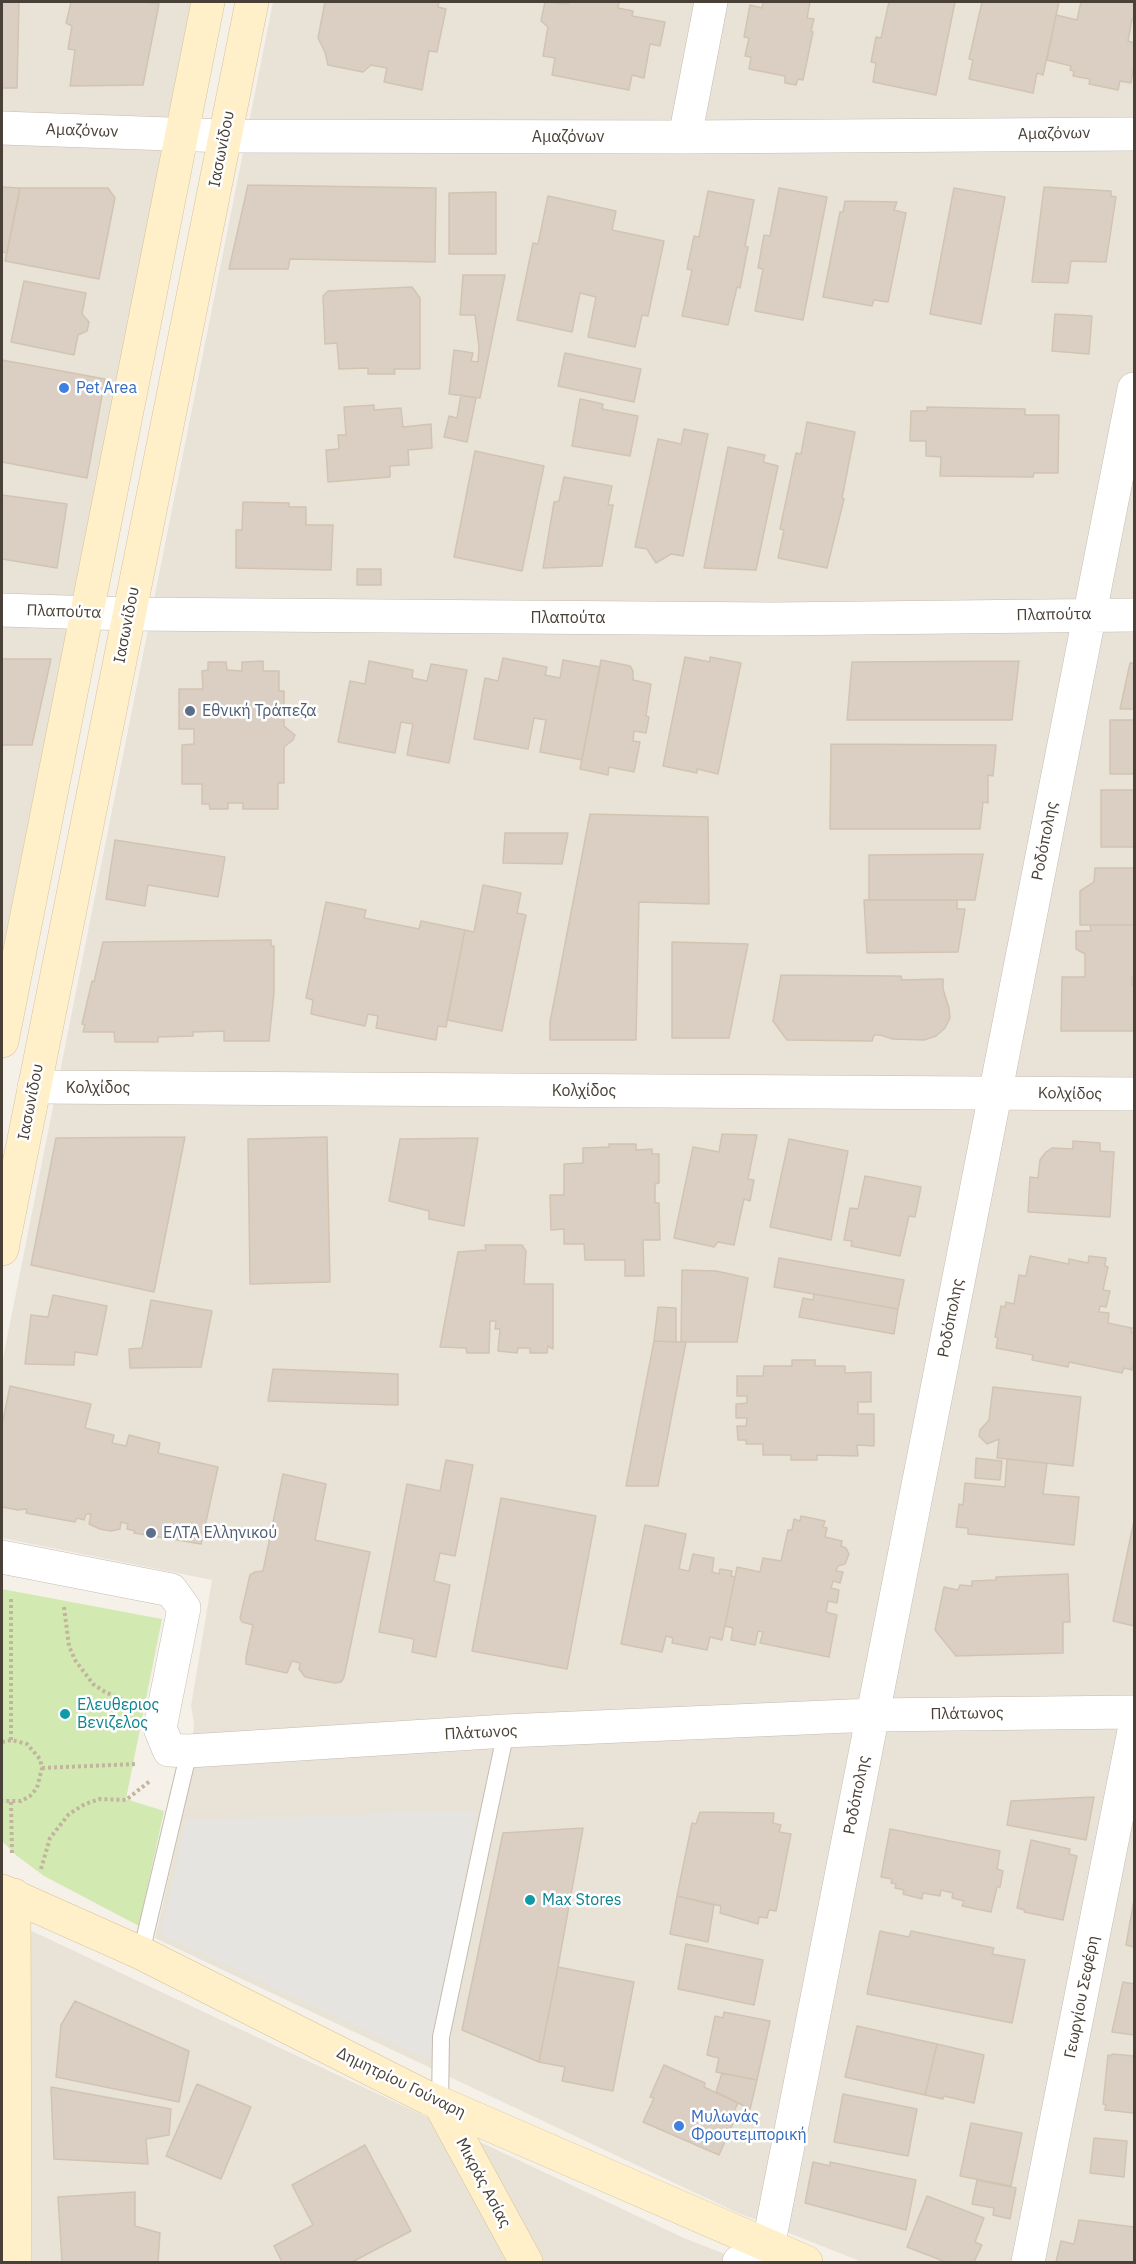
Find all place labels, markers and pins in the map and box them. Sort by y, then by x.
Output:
place label: Pet Area [76,378,137,398]
marker: Pet Area [57,381,71,395]
place label: Εθνική Τράπεζα [202,701,316,721]
marker: Εθνική Τράπεζα [183,704,197,718]
place label: ΕΛΤΑ Ελληνικού [163,1523,277,1543]
marker: ΕΛΤΑ Ελληνικού [144,1526,158,1540]
place label: Ελευθεριος Βενιζελος [77,1695,159,1733]
marker: Ελευθεριος Βενιζελος [58,1707,72,1721]
place label: Max Stores [542,1890,622,1910]
marker: Max Stores [523,1893,537,1907]
place label: Μυλωνάς Φρουτεμπορική [691,2107,807,2145]
marker: Μυλωνάς Φρουτεμπορική [672,2119,686,2133]

